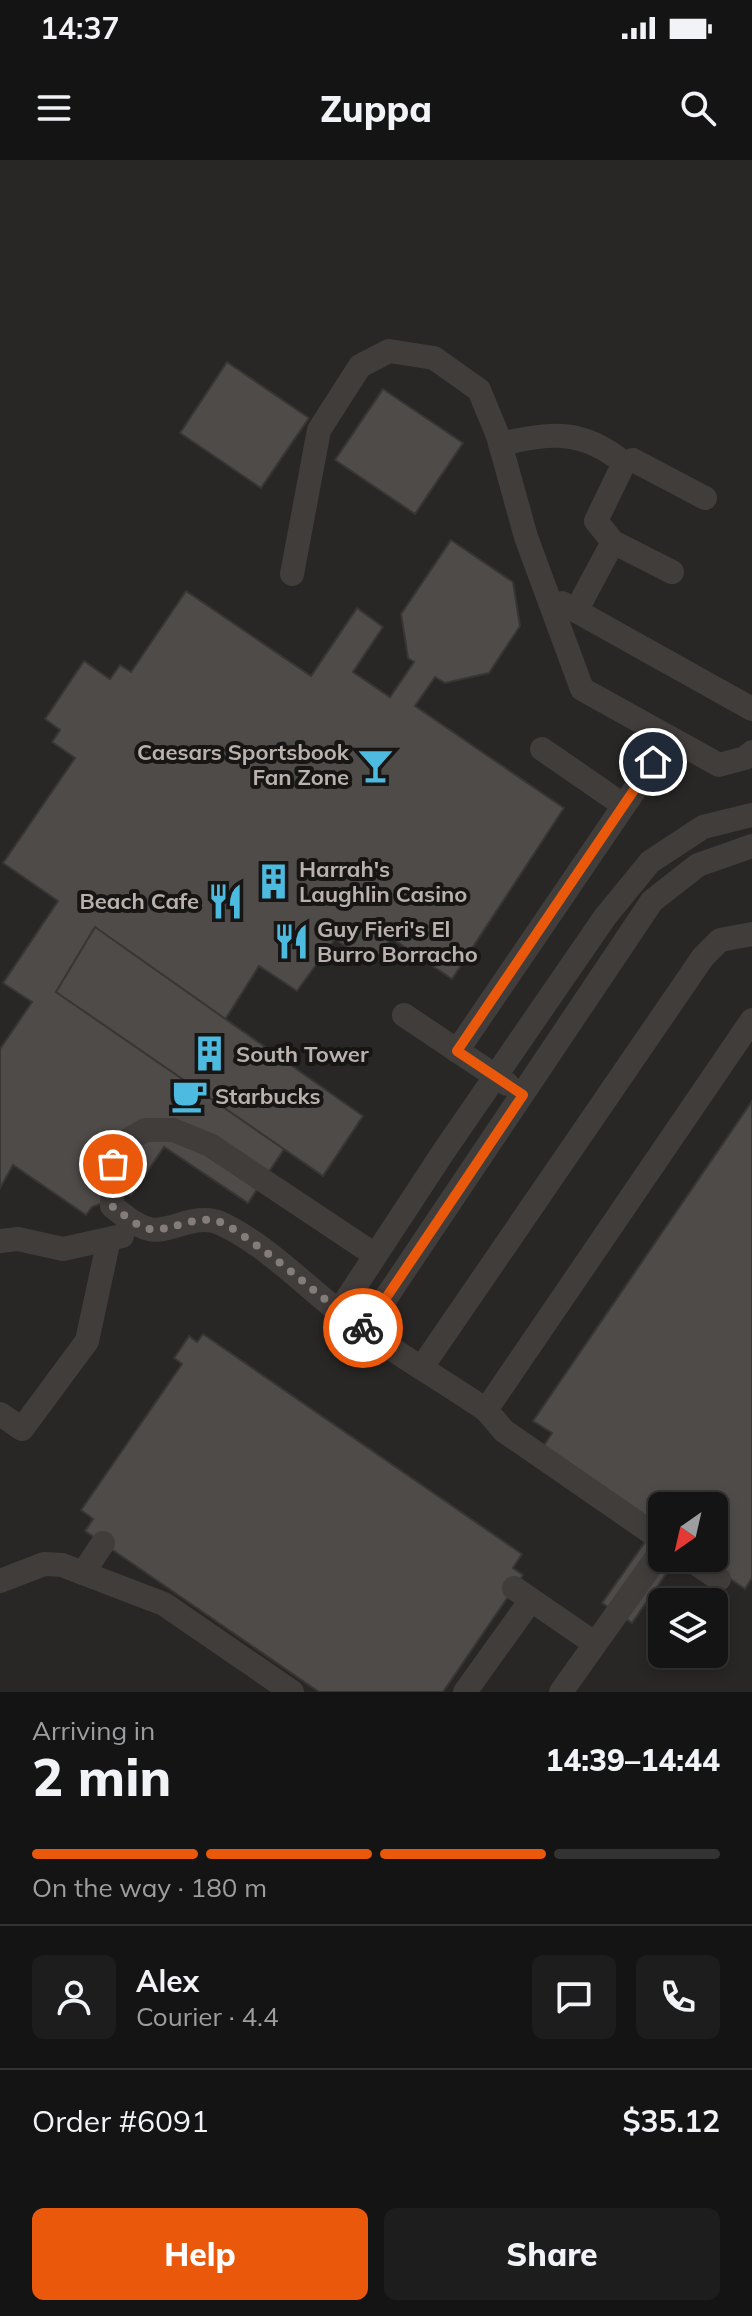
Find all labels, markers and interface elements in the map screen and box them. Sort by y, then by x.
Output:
text: 14:37 [40,9,119,47]
icon: menu [32,86,76,130]
text: Zuppa [320,86,432,131]
icon: search [676,86,720,130]
pin [619,728,687,796]
place label: Caesars Sportsbook Fan Zone [137,738,350,791]
icon: home [631,740,675,784]
bar icon: Caesars Sportsbook Fan Zone [356,746,394,784]
place label: Harrah's Laughlin Casino [299,855,467,908]
building icon: Harrah's Laughlin Casino [254,863,292,901]
restaurant icon: Beach Cafe [206,882,244,920]
place label: Beach Cafe [80,887,199,915]
place label: Guy Fieri's El Burro Borracho [317,915,478,968]
restaurant icon: Guy Fieri's El Burro Borracho [272,923,310,961]
building icon: South Tower [191,1035,229,1073]
place label: South Tower [236,1040,369,1068]
cafe icon: Starbucks [170,1077,208,1115]
place label: Starbucks [215,1082,321,1110]
pin [79,1130,147,1198]
icon: bag [91,1142,135,1186]
courier [323,1288,403,1368]
icon: bike [341,1306,385,1350]
north arrow [648,1492,728,1572]
map controls [648,1492,728,1668]
button: layers [648,1588,728,1668]
text: Arriving in [32,1714,155,1747]
text: 14:39–14:44 [545,1741,720,1779]
text: 2 min [32,1744,171,1809]
text: On the way · 180 m [32,1871,267,1904]
button: person [32,1955,116,2039]
button: chat [532,1955,616,2039]
button: phone [636,1955,720,2039]
text: Alex [136,1962,199,2000]
text: Courier · 4.4 [136,2000,279,2033]
text: Order #6091 [32,2102,209,2140]
text: $35.12 [623,2102,720,2140]
button: Help [32,2208,368,2300]
button: Share [384,2208,720,2300]

